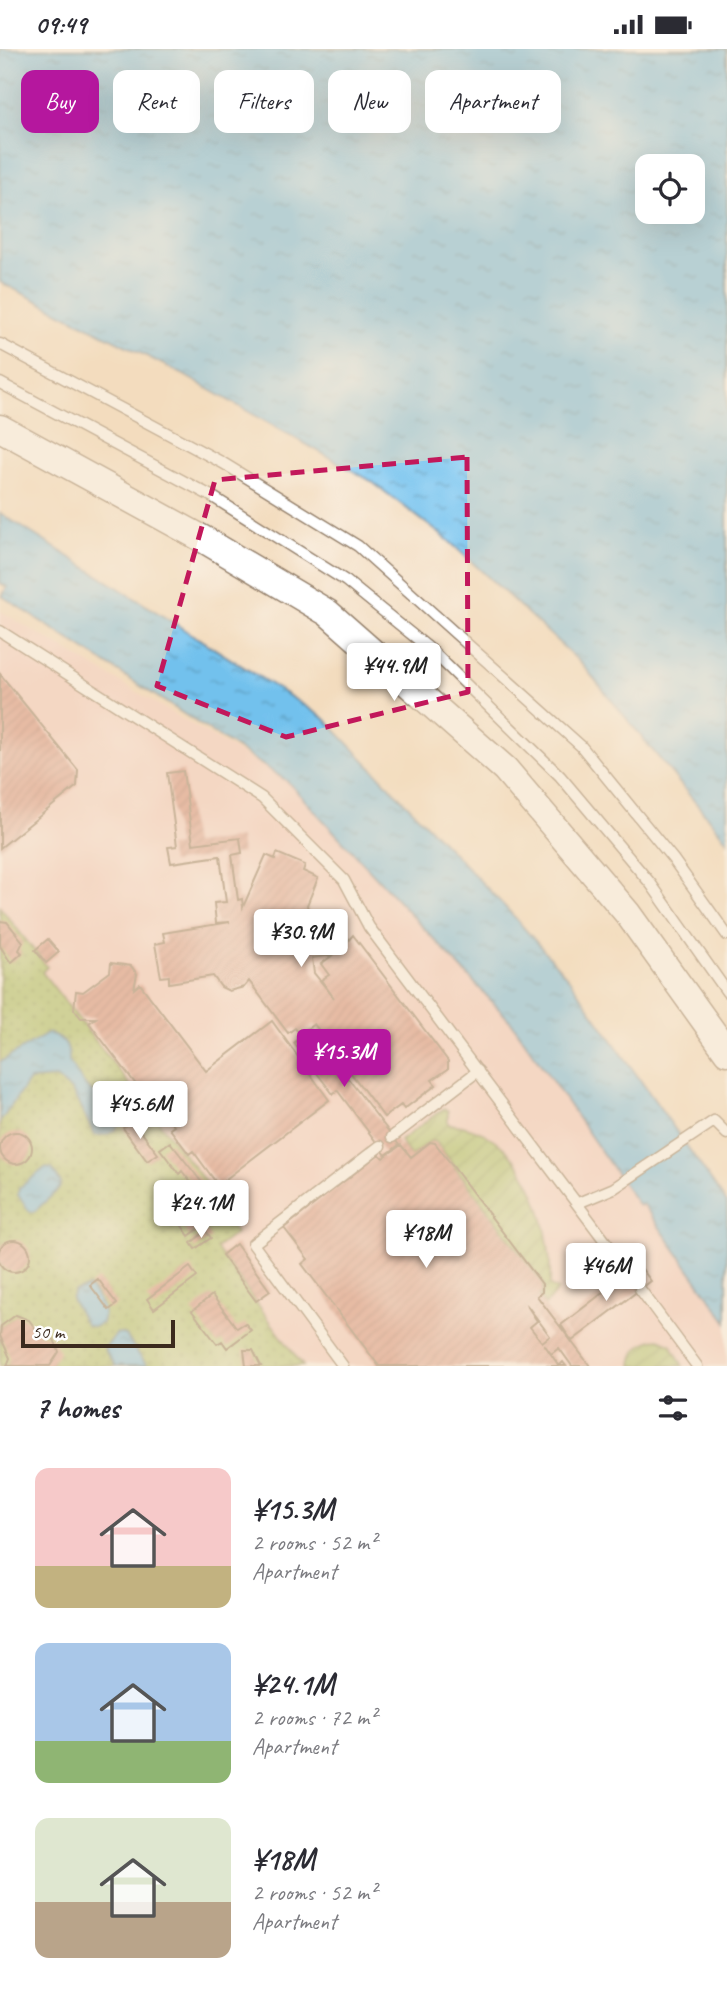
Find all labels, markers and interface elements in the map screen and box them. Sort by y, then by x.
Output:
text: 09:49 [35,8,86,41]
chip: Buy [21,70,99,133]
chip: Rent [113,70,200,133]
chip: Filters [214,70,314,133]
chip: New [328,70,411,133]
chip: Apartment [425,70,561,133]
map controls [635,154,705,224]
button: locate [635,154,705,224]
pin: ¥44.9M [337,643,451,703]
text: ¥44.9M [363,651,425,680]
pin: ¥30.9M [244,909,358,969]
text: ¥30.9M [270,917,332,946]
pin: ¥15.3M [287,1030,401,1089]
text: ¥15.3M [313,1037,375,1066]
pin: ¥45.6M [83,1081,197,1141]
text: ¥45.6M [109,1089,171,1118]
pin: ¥24.1M [144,1181,258,1240]
text: ¥24.1M [170,1188,232,1217]
pin: ¥18M [385,1211,467,1270]
text: ¥18M [402,1218,450,1247]
pin: ¥46M [565,1243,647,1303]
text: ¥46M [582,1251,630,1280]
scale bar [21,1317,175,1349]
text: 50 m [32,1320,64,1344]
text: 7 homes [35,1389,120,1427]
icon: filters [654,1389,692,1427]
text: ¥15.3M [252,1490,333,1528]
icon: home [91,1496,175,1580]
text: 2 rooms · 52 m² [252,1528,376,1557]
text: Apartment [252,1557,337,1586]
text: ¥24.1M [252,1665,334,1703]
icon: home [91,1671,175,1755]
text: 2 rooms · 72 m² [252,1703,376,1732]
text: Apartment [252,1732,337,1761]
text: ¥18M [252,1840,314,1878]
icon: home [91,1846,175,1930]
text: 2 rooms · 52 m² [252,1878,376,1907]
text: Apartment [252,1907,337,1936]

